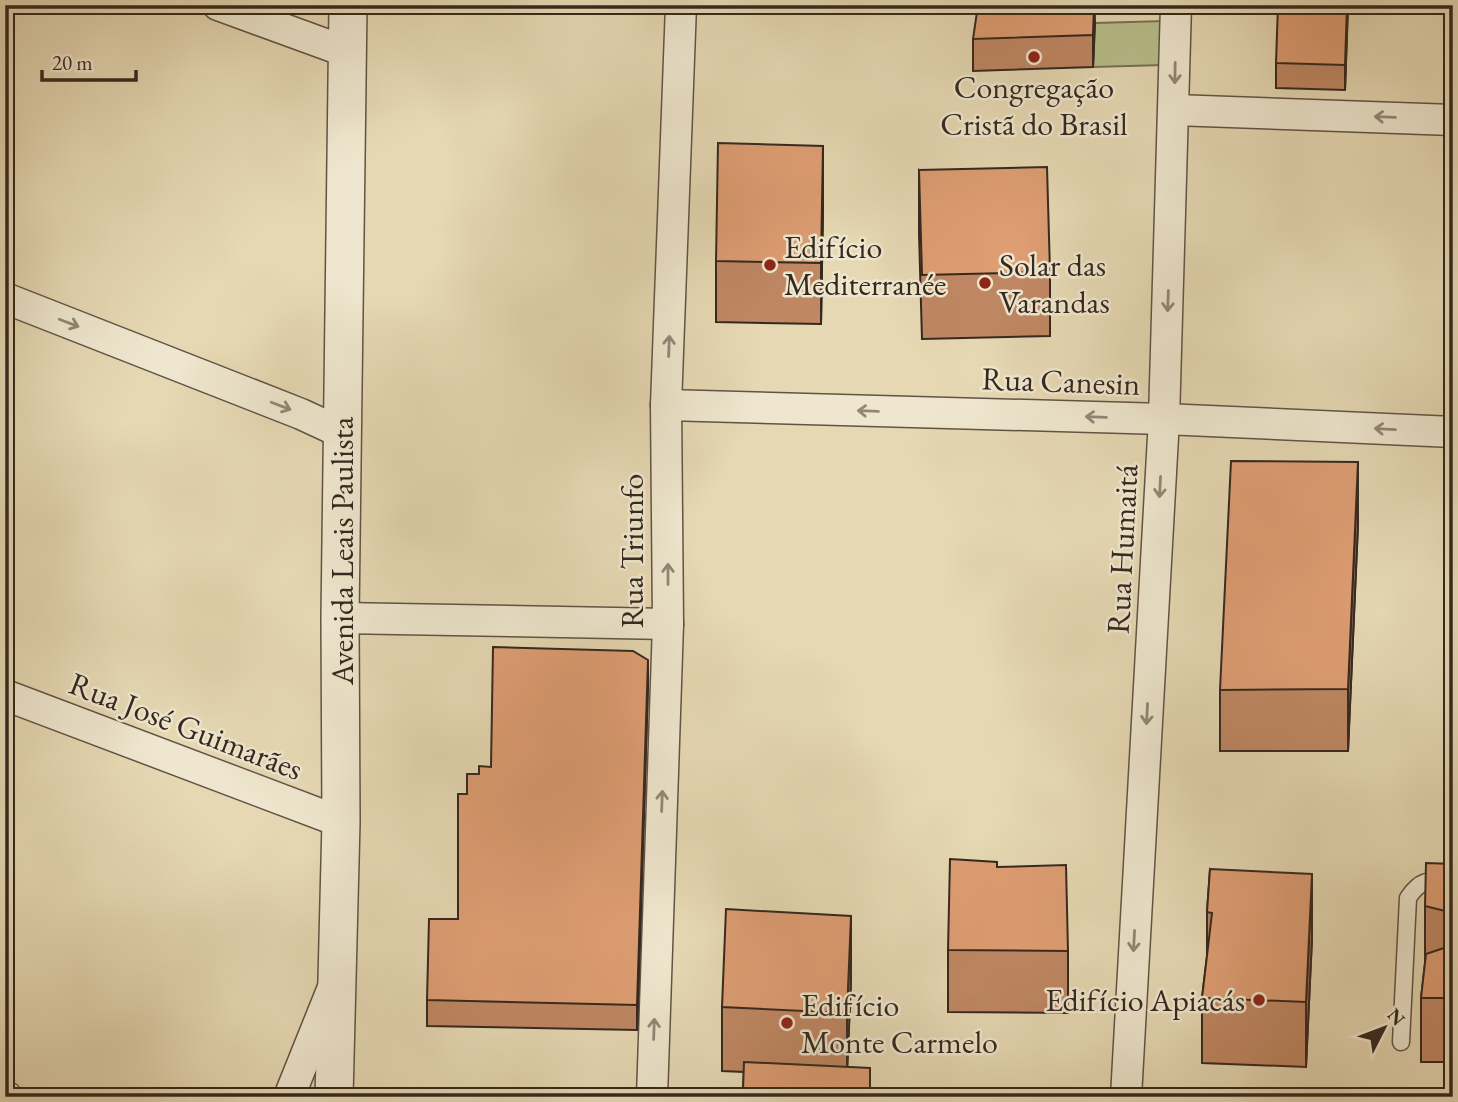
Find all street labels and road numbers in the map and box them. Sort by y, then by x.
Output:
street label: Rua Canesin [981,357,1141,405]
street label: Avenida Leais Paulista [321,416,363,686]
street label: Rua Humaitá [1097,463,1147,635]
street label: Rua Triunfo [611,474,653,628]
street label: Rua José Guimarães [63,662,309,790]

